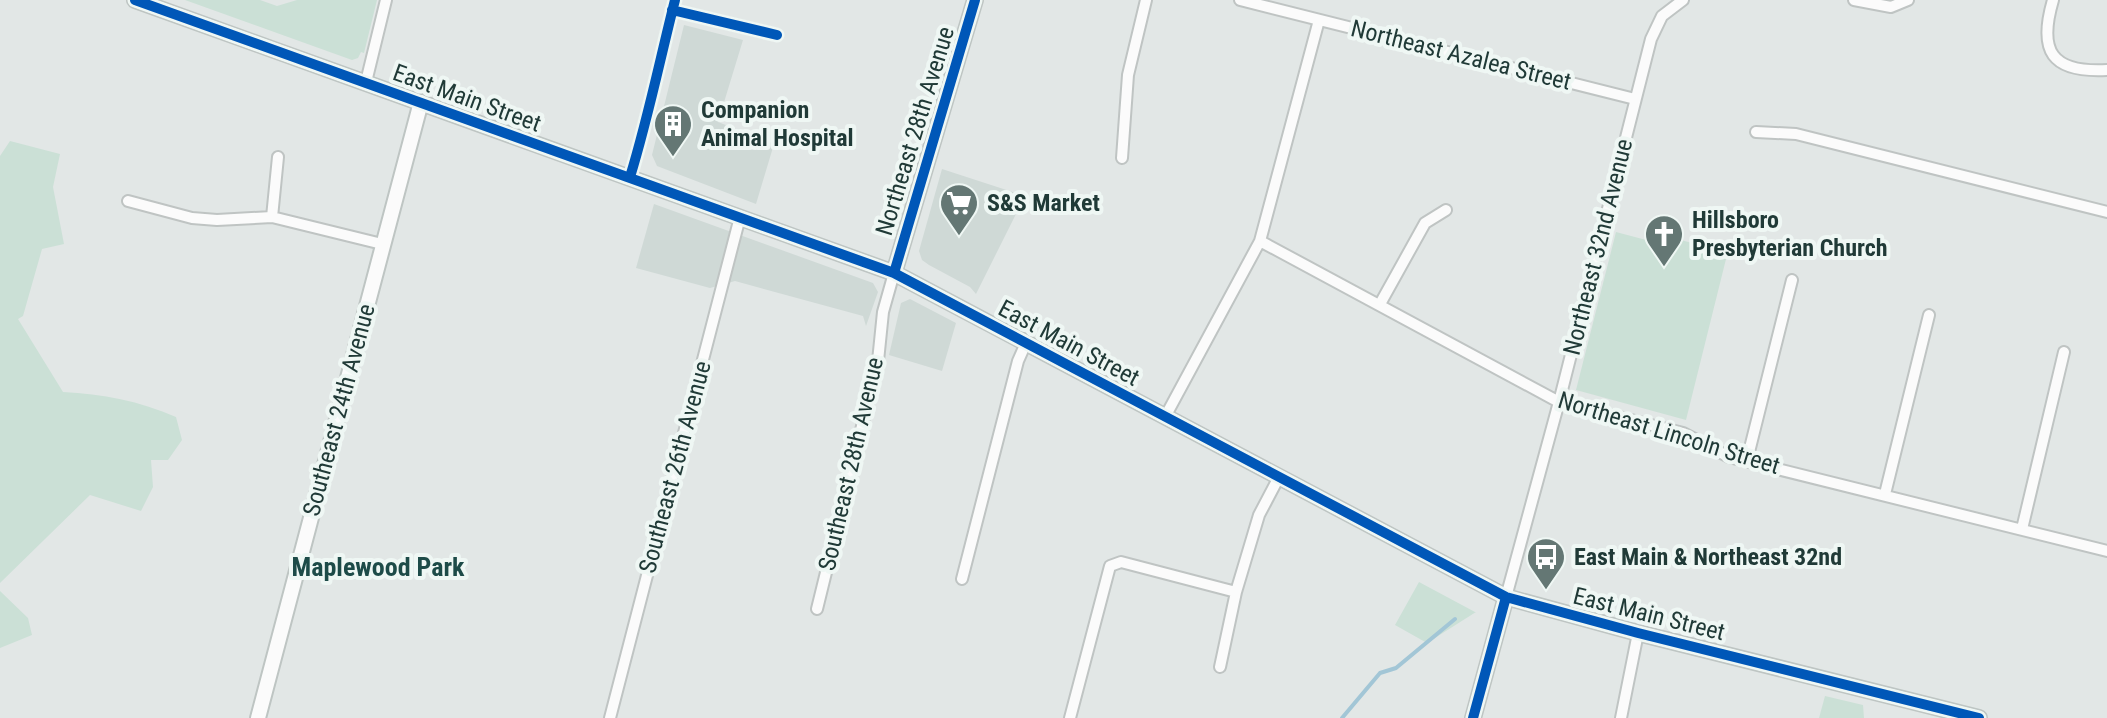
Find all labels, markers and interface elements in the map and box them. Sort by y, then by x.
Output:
street label: Northeast Azalea Street [1348,14,1574,96]
street label: Northeast 28th Avenue [870,23,960,239]
street label: East Main Street [389,58,545,138]
place label: Companion Animal Hospital [701,96,854,152]
building icon: Companion Animal Hospital [652,103,694,158]
street label: Northeast 32nd Avenue [1558,136,1638,358]
supermarket icon: S&S Market [938,182,980,237]
place label: S&S Market [987,189,1100,217]
place label: Hillsboro Presbyterian Church [1692,206,1888,262]
church icon: Hillsboro Presbyterian Church [1643,213,1685,268]
street label: East Main Street [994,294,1144,392]
street label: Southeast 24th Avenue [297,301,381,519]
street label: Southeast 28th Avenue [813,355,889,573]
street label: Southeast 26th Avenue [633,358,717,576]
street label: Northeast Lincoln Street [1555,386,1783,480]
bus stop icon: East Main & Northeast 32nd [1525,536,1567,591]
place label: East Main & Northeast 32nd [1574,543,1842,571]
district label: Maplewood Park [292,552,465,582]
street label: East Main Street [1570,582,1728,646]

